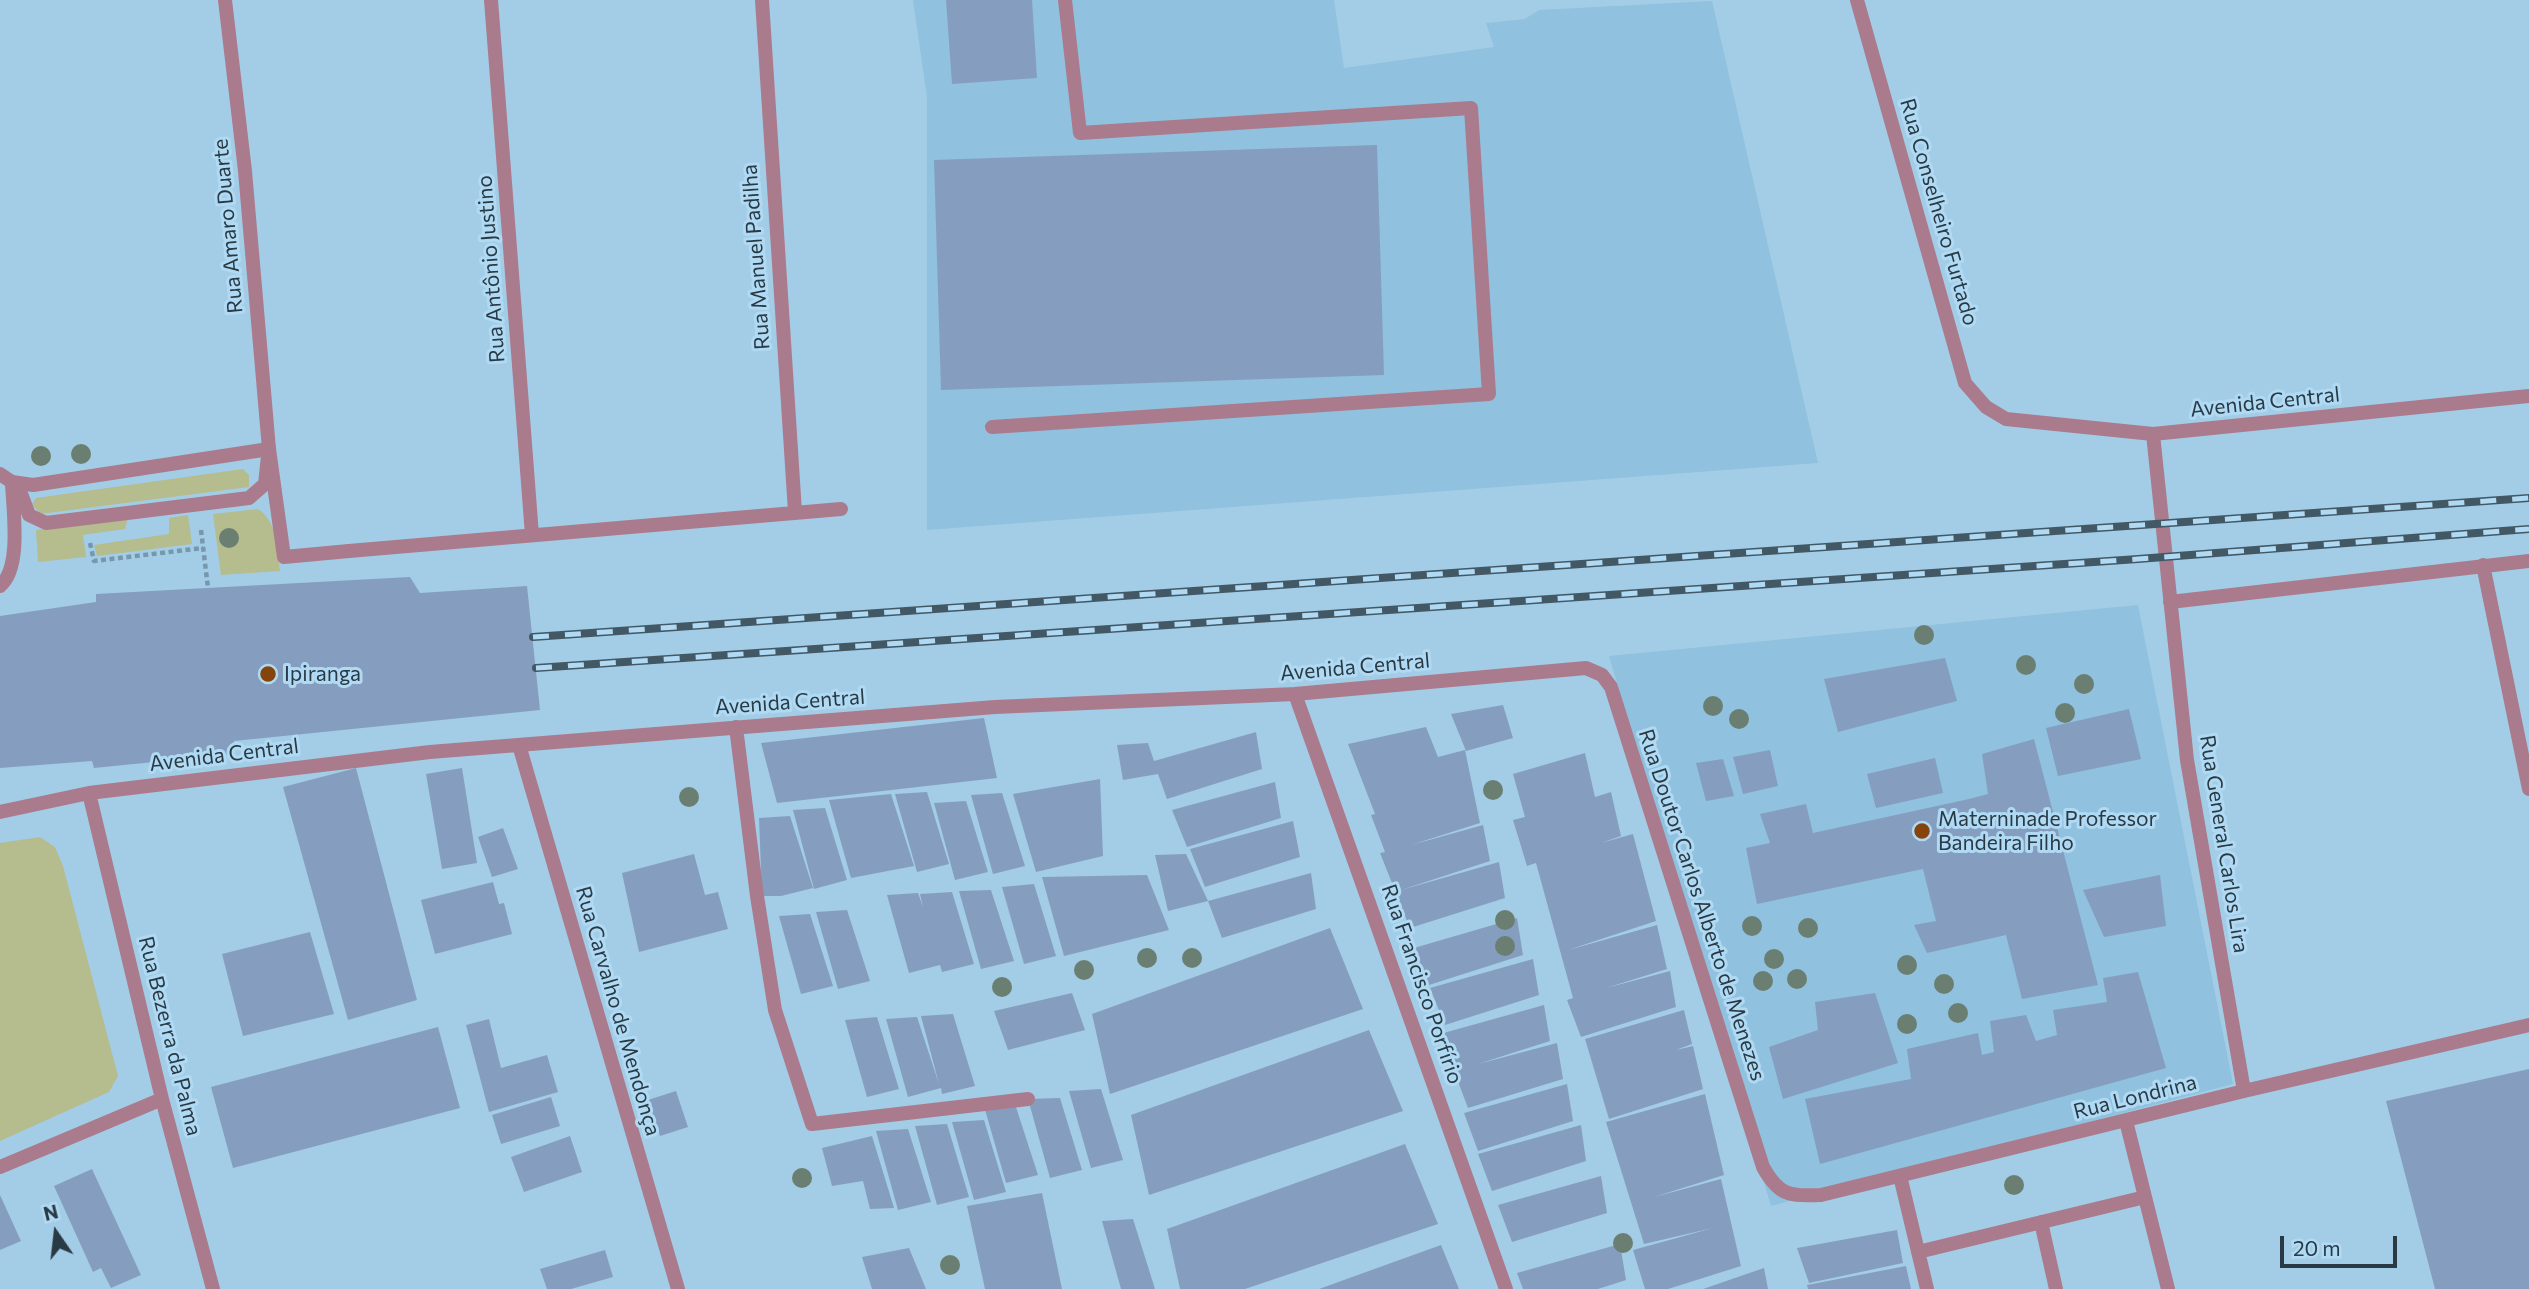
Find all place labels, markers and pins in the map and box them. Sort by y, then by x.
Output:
place label: Ipiranga [284,661,361,687]
marker: Ipiranga [258,664,278,684]
place label: Materninade Professor Bandeira Filho [1938,806,2157,856]
marker: Materninade Professor Bandeira Filho [1912,821,1932,841]

